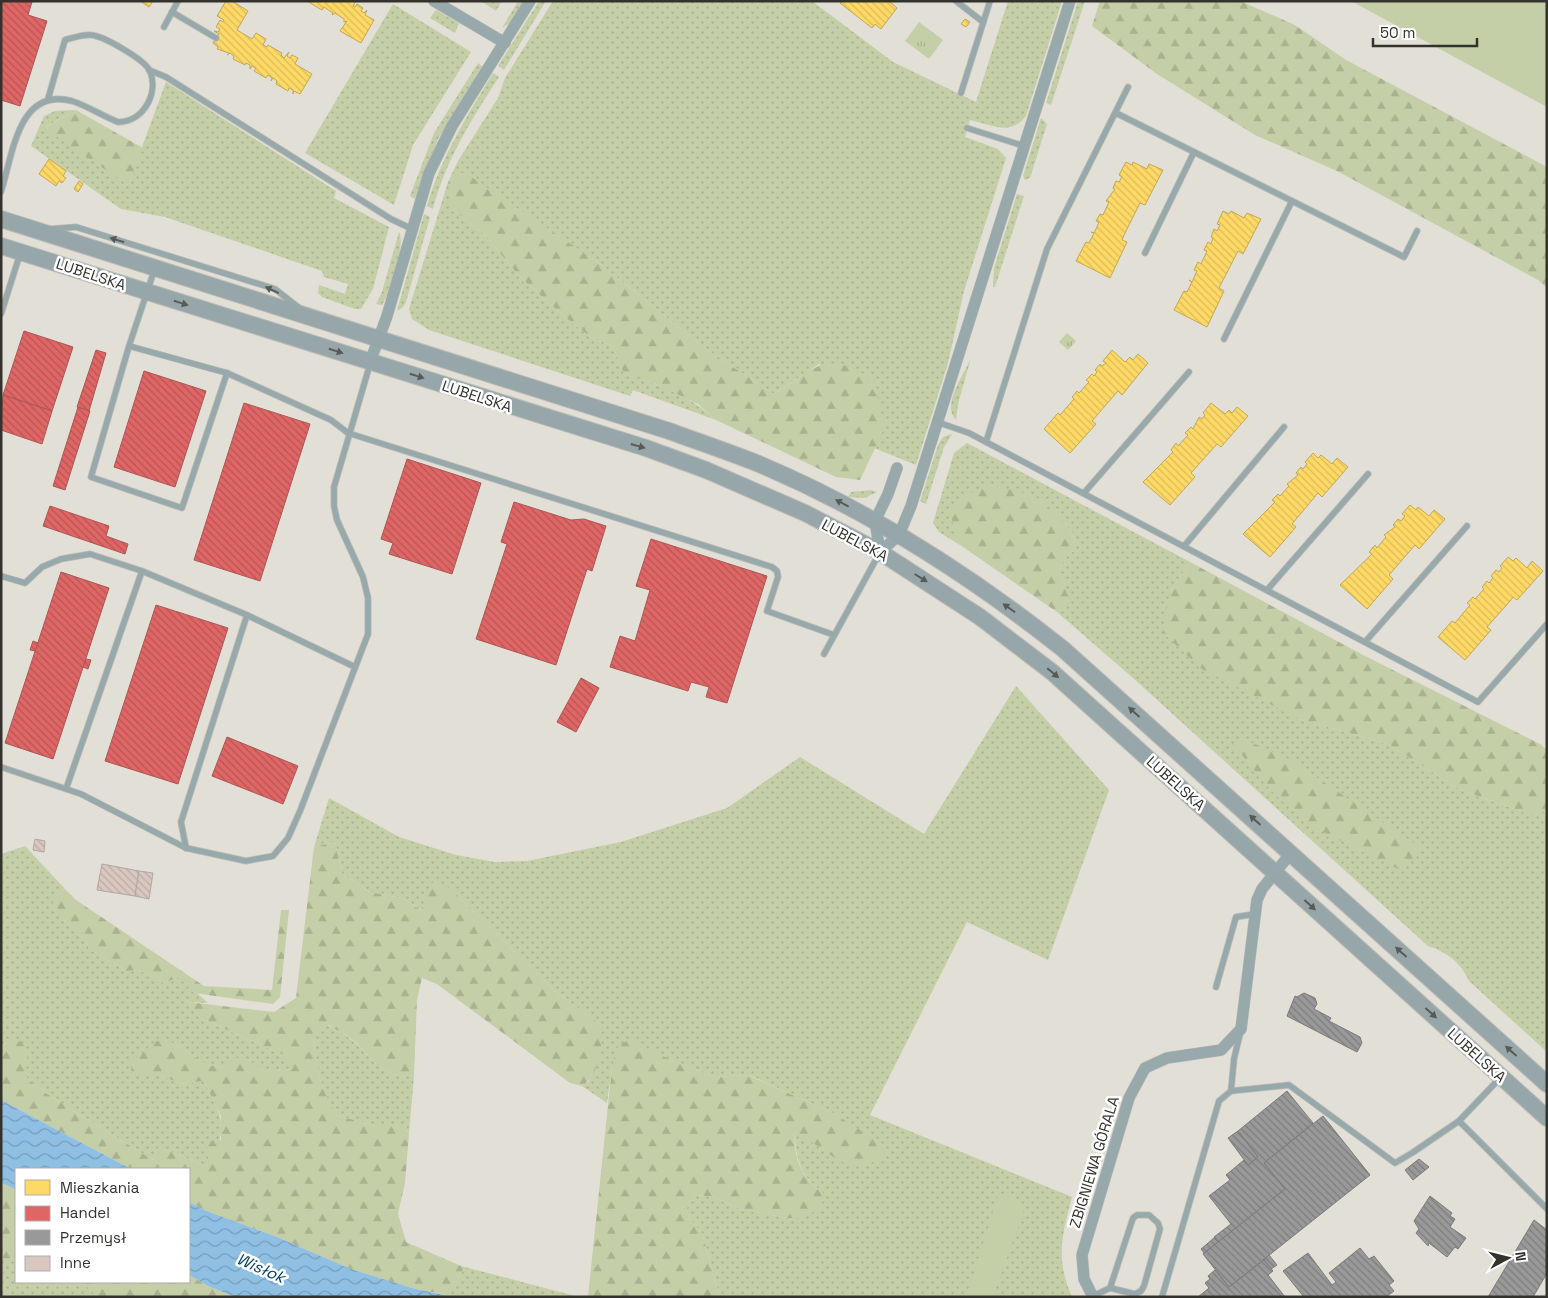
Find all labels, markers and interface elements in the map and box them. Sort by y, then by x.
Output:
scale bar [1373,15,1477,47]
text: 50 m [1380,23,1415,42]
one-way arrow [110,236,125,244]
street label: LUBELSKA [54,254,129,294]
one-way arrow [265,285,279,293]
one-way arrow [174,300,189,307]
one-way arrow [329,348,344,355]
one-way arrow [409,373,424,381]
street label: LUBELSKA [440,376,515,416]
one-way arrow [631,442,646,450]
one-way arrow [835,499,849,507]
street label: LUBELSKA [819,515,892,566]
one-way arrow [915,573,928,582]
one-way arrow [1002,603,1016,613]
one-way arrow [1046,668,1059,679]
one-way arrow [1129,706,1141,718]
street label: LUBELSKA [1143,752,1210,815]
one-way arrow [1249,815,1262,826]
one-way arrow [1304,899,1316,911]
one-way arrow [1394,946,1407,957]
one-way arrow [1425,1008,1438,1019]
street label: LUBELSKA [1444,1024,1511,1087]
one-way arrow [1505,1045,1517,1057]
street label: ZBIGNIEWA GÓRALA [1065,1093,1123,1230]
legend [15,1168,190,1283]
text: Mieszkania [60,1178,140,1197]
text: Handel [60,1203,110,1222]
text: Przemysł [60,1228,127,1247]
north arrow [1483,1233,1533,1283]
water label: Wisłok [234,1248,291,1289]
text: N [1511,1251,1530,1262]
text: Inne [60,1253,91,1272]

